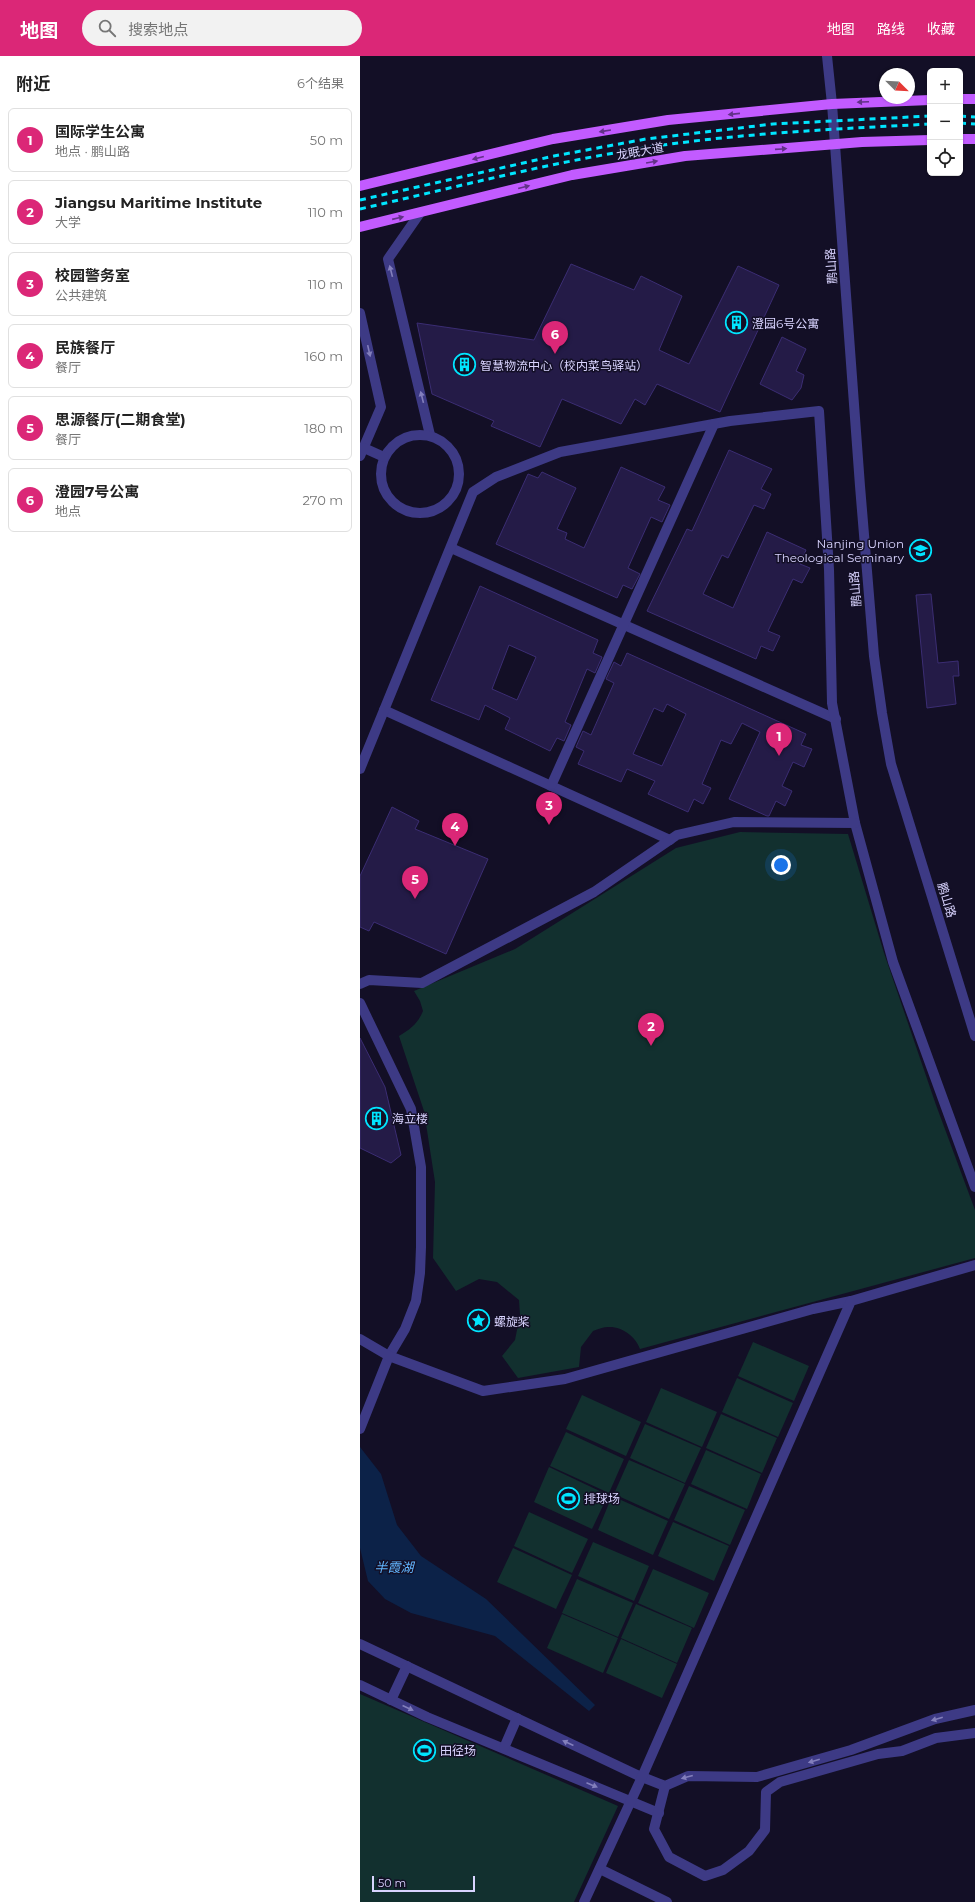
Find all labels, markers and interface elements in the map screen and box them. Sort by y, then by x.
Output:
search box [82,10,362,46]
icon: search [96,17,118,39]
text: 地图 [20,19,58,42]
text: 搜索地点 [128,20,188,39]
text: 地图 [827,20,855,38]
text: 路线 [877,20,905,38]
text: 收藏 [927,20,955,38]
north arrow [879,68,915,104]
map controls [927,68,963,176]
button: + [927,68,963,104]
text: 附近 [16,74,50,94]
text: 6个结果 [297,75,344,91]
one-way arrow [856,99,869,105]
button: − [927,104,963,140]
one-way arrow [728,110,740,117]
text: 国际学生公寓 [55,122,145,141]
one-way arrow [599,128,611,134]
text: 1 [27,132,33,148]
text: 50 m [310,132,343,148]
street label: 龙眠大道 [615,139,665,163]
button: locate [927,140,963,176]
text: 地点 · 鹏山路 [55,143,130,159]
one-way arrow [775,145,787,152]
one-way arrow [471,155,484,161]
one-way arrow [646,159,658,165]
one-way arrow [518,184,530,190]
text: Jiangsu Maritime Institute [55,193,262,212]
text: 2 [26,204,34,220]
text: 110 m [308,204,343,220]
text: 大学 [55,214,81,230]
one-way arrow [392,214,404,220]
street label: 鹏山路 [822,248,840,284]
one-way arrow [388,265,394,277]
text: 校园警务室 [55,266,130,285]
text: 3 [26,276,34,292]
text: 110 m [308,276,343,292]
text: 公共建筑 [55,287,107,303]
building icon: 澄园6号公寓 [723,310,749,336]
place label: 澄园6号公寓 [752,316,819,331]
pin: 6 [542,321,568,354]
text: 民族餐厅 [55,338,115,357]
one-way arrow [366,345,372,357]
text: 4 [26,348,34,364]
text: 160 m [305,348,343,364]
building icon: 智慧物流中心（校内菜鸟驿站） [451,352,477,378]
place label: 智慧物流中心（校内菜鸟驿站） [480,358,648,373]
text: 餐厅 [55,359,81,375]
one-way arrow [418,391,424,403]
text: 思源餐厅(二期食堂) [55,410,186,429]
text: 5 [26,420,34,436]
text: 180 m [304,420,343,436]
text: 餐厅 [55,431,81,447]
text: 澄园7号公寓 [55,482,139,501]
text: 6 [26,492,34,508]
text: 270 m [302,492,343,508]
text: 地点 [55,503,81,519]
place label: Nanjing Union Theological Seminary [775,536,904,565]
school or university icon: Nanjing Union Theological Seminary [907,537,933,563]
street label: 鹏山路 [846,570,864,608]
pin: 1 [766,723,792,756]
pin: 3 [536,792,562,825]
pin: 4 [442,813,468,846]
your location [771,855,791,875]
pin: 5 [402,866,428,899]
street label: 鹏山路 [935,881,959,919]
pin: 2 [638,1013,664,1046]
building icon: 海立楼 [363,1105,389,1131]
place label: 海立楼 [392,1111,428,1126]
place icon: 螺旋桨 [466,1308,492,1334]
place label: 螺旋桨 [494,1314,530,1329]
sports icon: 排球场 [555,1485,581,1511]
place label: 排球场 [584,1491,620,1506]
water label: 半霞湖 [374,1559,415,1575]
one-way arrow [402,1705,414,1711]
one-way arrow [931,1716,943,1722]
sports icon: 田径场 [411,1737,437,1763]
one-way arrow [563,1740,574,1746]
place label: 田径场 [440,1743,476,1758]
one-way arrow [808,1758,820,1764]
one-way arrow [680,1775,693,1781]
one-way arrow [587,1782,598,1788]
scale bar [372,1874,475,1893]
text: 50 m [378,1876,406,1890]

